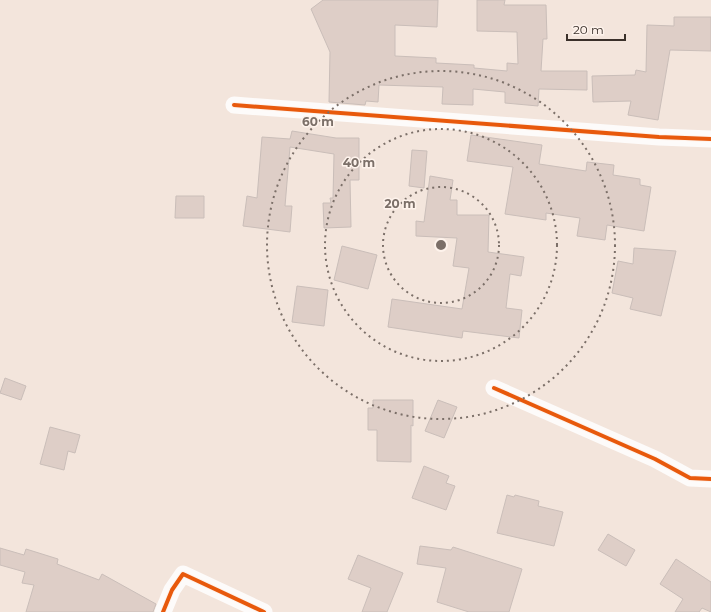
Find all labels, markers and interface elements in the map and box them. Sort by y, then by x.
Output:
scale bar [567,16,625,42]
text: 20 m [573,22,604,37]
text: 60 m [302,114,334,129]
text: 40 m [343,155,375,170]
text: 20 m [384,196,416,211]
centre of rings [434,238,448,252]

